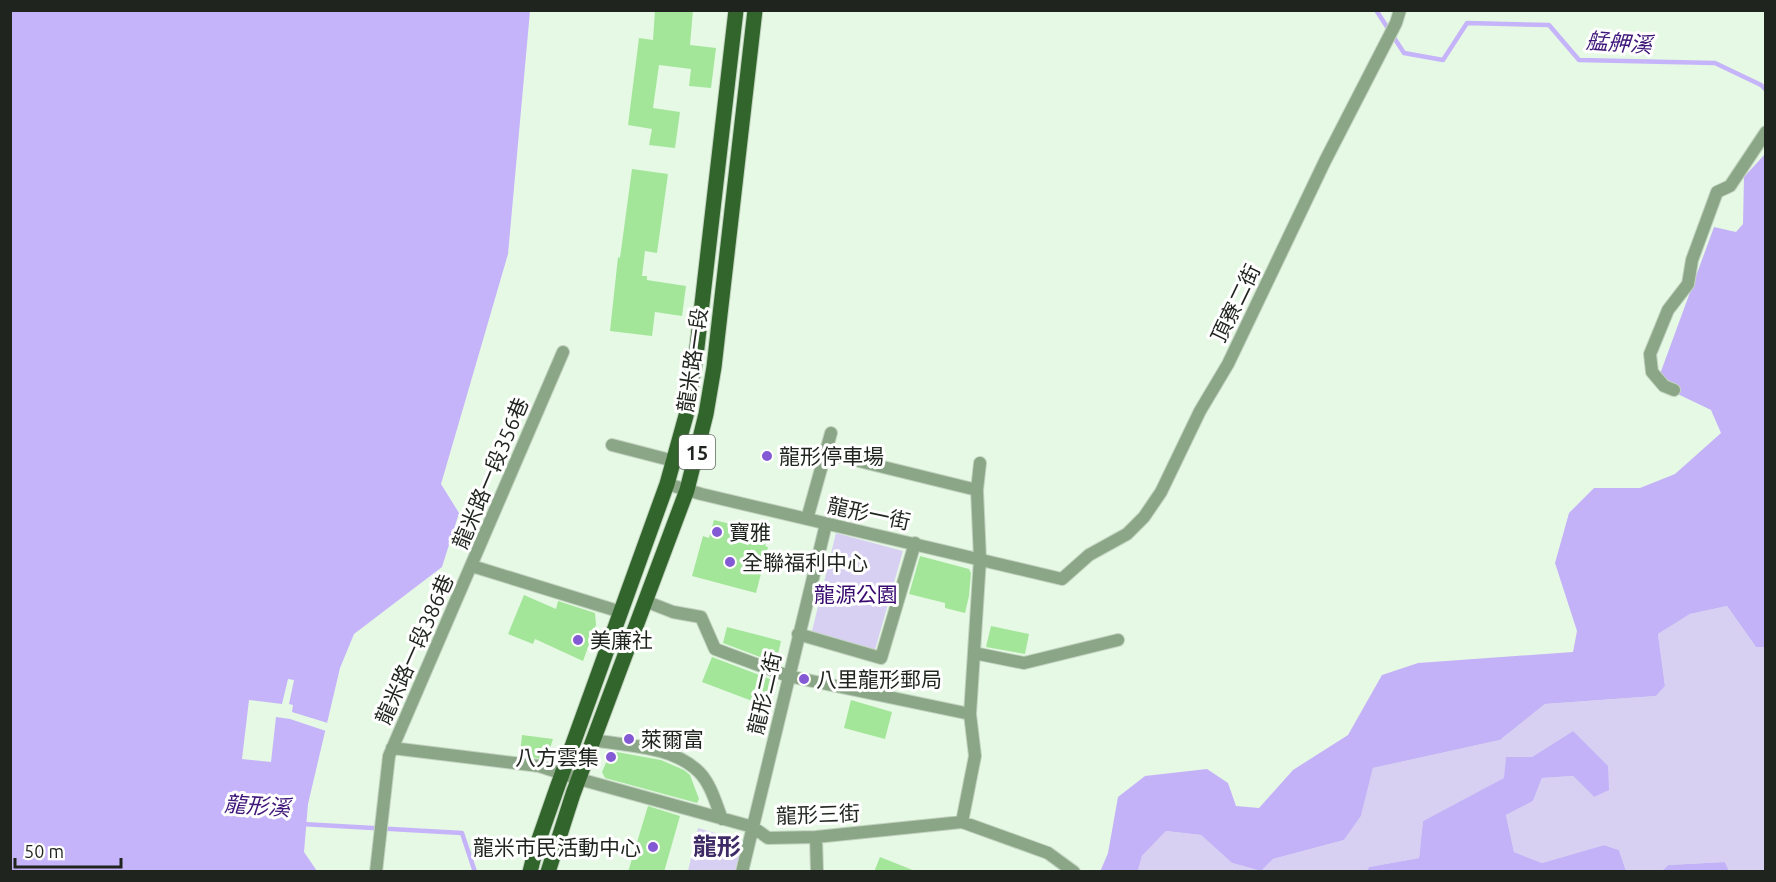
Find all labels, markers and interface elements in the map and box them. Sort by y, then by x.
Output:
water label: 艋舺溪 [1585,27,1656,57]
street label: 頂寮二街 [1206,260,1264,346]
street label: 龍米路一段 [673,306,711,414]
street label: 龍米路一段356巷 [447,394,533,552]
road number: 15 [679,435,715,469]
place label: 龍形停車場 [779,444,884,468]
marker: 龍形停車場 [760,449,774,463]
street label: 龍形一街 [825,493,913,533]
place label: 寶雅 [729,520,771,544]
marker: 寶雅 [710,525,724,539]
place label: 全聯福利中心 [742,550,868,574]
marker: 全聯福利中心 [723,555,737,569]
street label: 龍米路一段386巷 [370,570,458,728]
park label: 龍源公園 [814,582,898,606]
place label: 美廉社 [590,628,653,652]
marker: 美廉社 [571,633,585,647]
street label: 龍形二街 [743,649,785,737]
place label: 八里龍形郵局 [816,667,942,691]
marker: 八里龍形郵局 [797,672,811,686]
place label: 萊爾富 [641,727,704,751]
marker: 萊爾富 [622,732,636,746]
place label: 八方雲集 [515,745,599,769]
marker: 八方雲集 [604,750,618,764]
water label: 龍形溪 [223,790,294,820]
street label: 龍形三街 [776,801,860,827]
scale bar [15,831,122,869]
district label: 龍形 [693,833,741,860]
place label: 龍米市民活動中心 [473,835,641,859]
marker: 龍米市民活動中心 [646,840,660,854]
text: 50 m [24,841,64,861]

